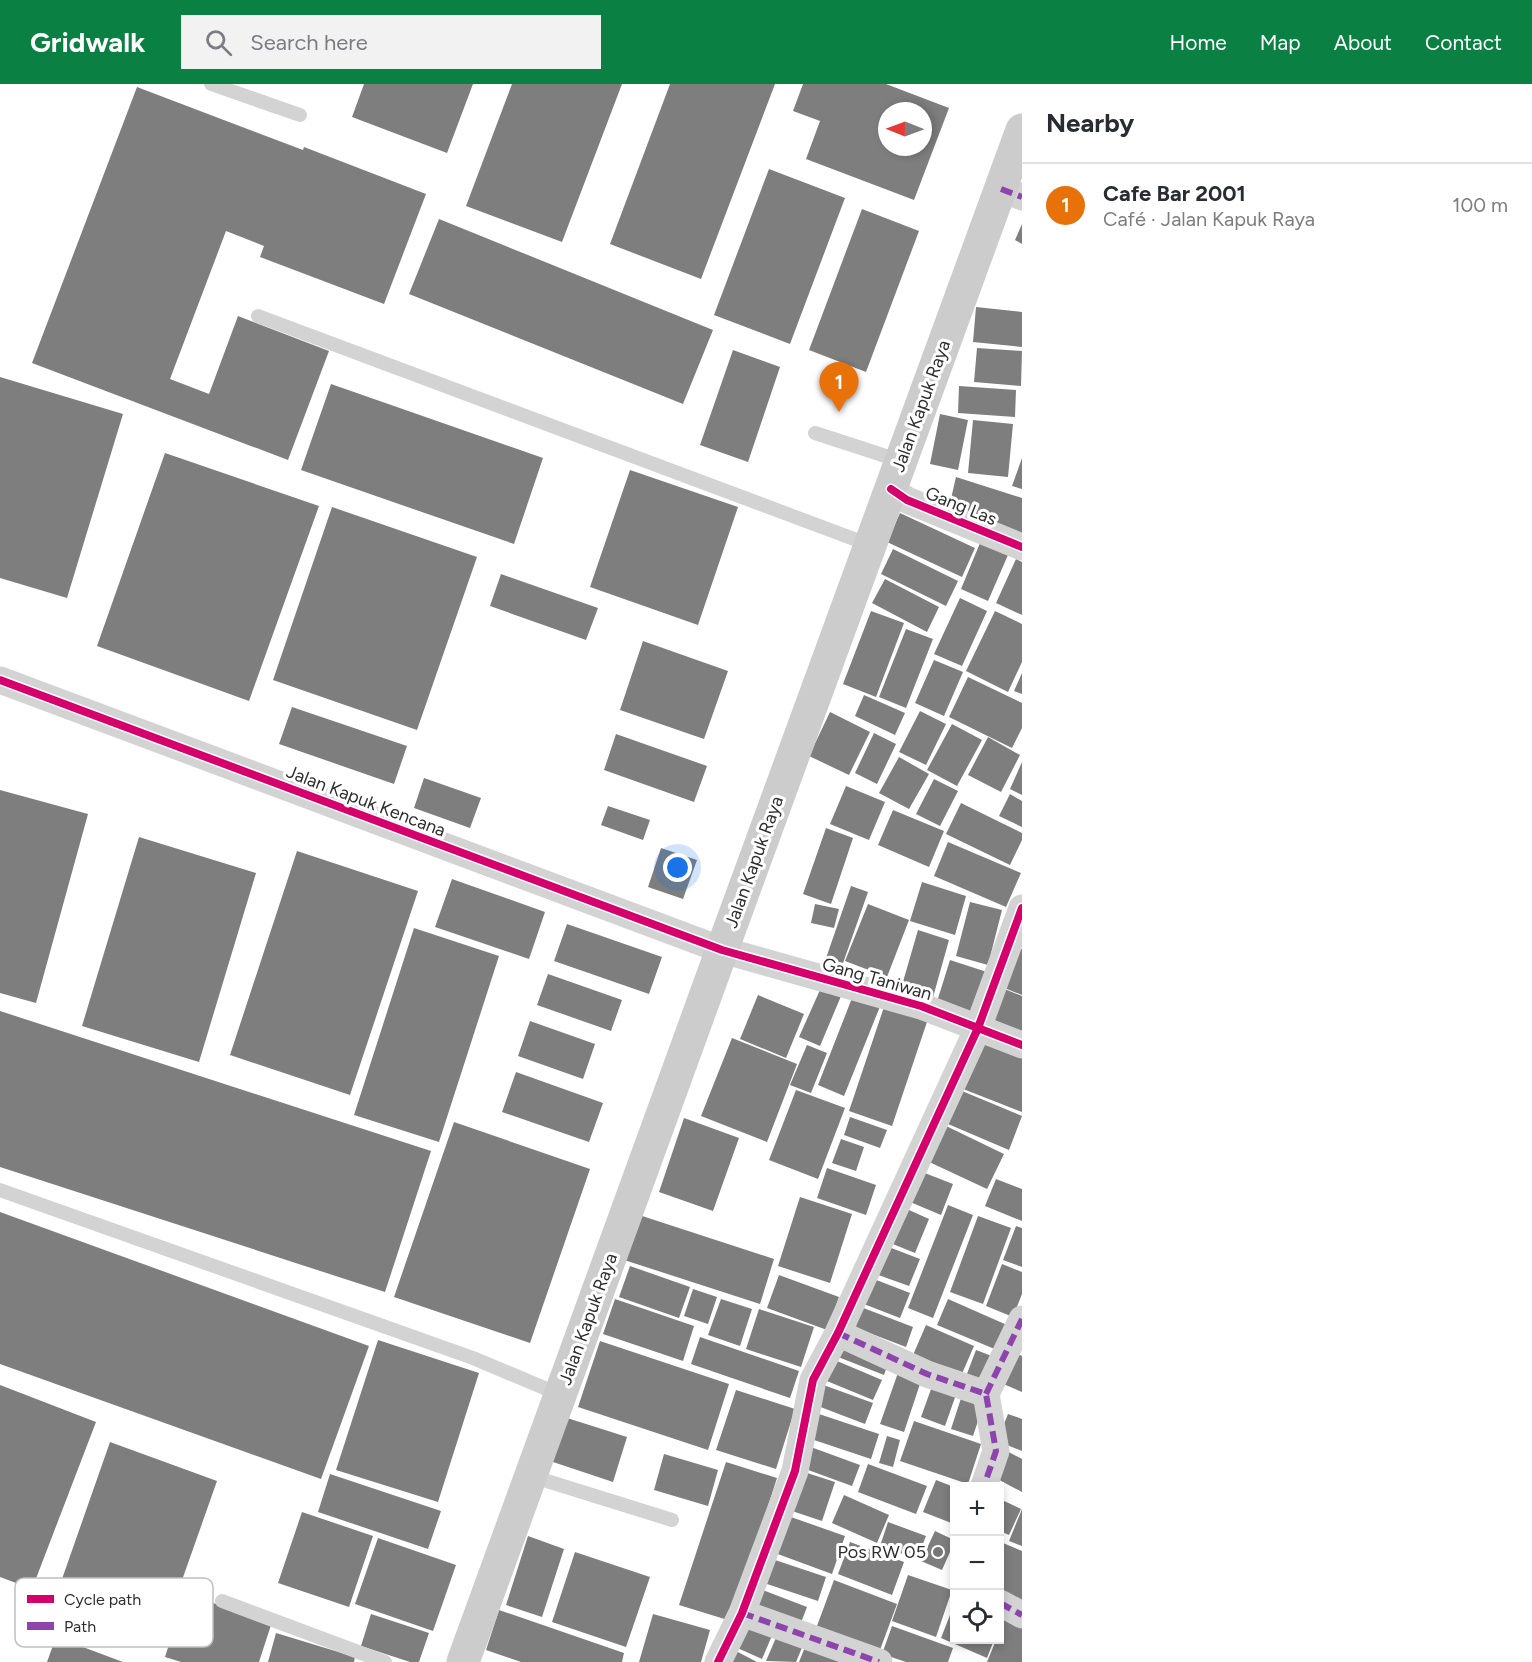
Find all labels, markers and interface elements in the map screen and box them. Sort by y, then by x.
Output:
search box [181,15,601,69]
text: Gridwalk [30,25,145,59]
icon: search [202,26,235,59]
text: Search here [250,29,368,56]
text: Home [1170,30,1227,55]
text: Map [1260,30,1301,55]
text: About [1334,30,1392,55]
text: Contact [1425,30,1502,55]
north arrow [878,102,932,156]
text: Nearby [1046,107,1134,139]
text: Cafe Bar 2001 [1103,180,1246,207]
text: 1 [1061,193,1070,217]
text: 100 m [1452,193,1508,217]
text: Café · Jalan Kapuk Raya [1103,207,1315,231]
street label: Jalan Kapuk Raya [887,337,955,475]
pin: 1 [820,362,858,412]
street label: Gang Las [922,482,1000,530]
street label: Jalan Kapuk Kencana [283,760,449,842]
street label: Jalan Kapuk Raya [720,793,788,931]
your location [663,853,692,882]
street label: Gang Taniwan [820,953,934,1005]
street label: Jalan Kapuk Raya [554,1250,622,1388]
map controls [950,1482,1004,1644]
button: + [950,1482,1004,1536]
button: − [950,1536,1004,1590]
place label: Pos RW 05 [838,1541,926,1563]
marker: Pos RW 05 [931,1545,945,1559]
legend [15,1578,213,1647]
text: Cycle path [64,1590,141,1609]
button: locate [950,1590,1004,1644]
text: Path [64,1617,96,1636]

